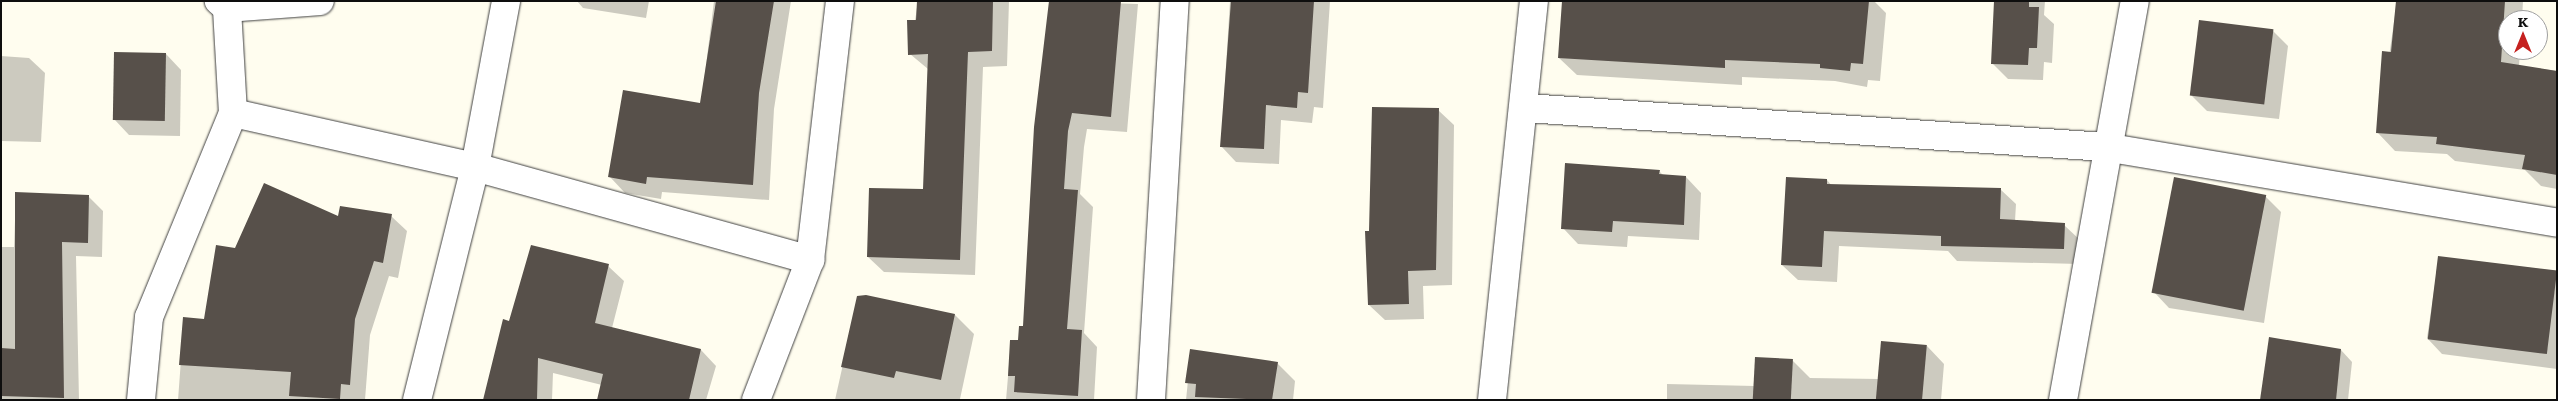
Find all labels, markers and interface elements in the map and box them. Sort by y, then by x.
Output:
north arrow [2498,10,2548,60]
text: K [2518,11,2528,31]

